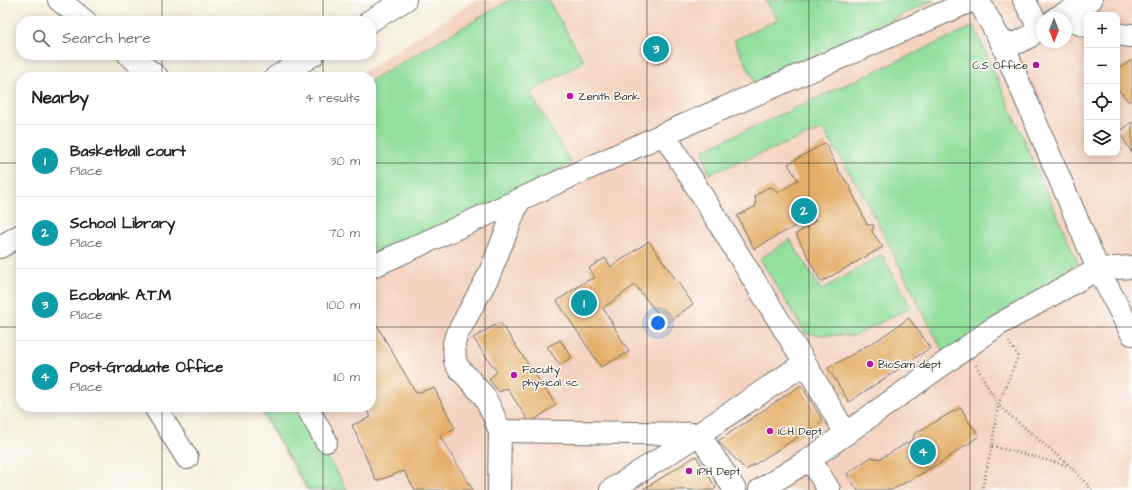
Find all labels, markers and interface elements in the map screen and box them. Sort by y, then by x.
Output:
north arrow [1036,12,1072,48]
map controls [1084,12,1120,156]
button: + [1084,12,1120,48]
search box [16,16,376,60]
icon: search [30,27,52,49]
text: Search here [62,28,151,49]
pin: 3 [643,34,669,64]
button: − [1084,48,1120,84]
place label: C.S Office [972,58,1028,73]
marker: C.S Office [1031,60,1041,70]
button: locate [1084,84,1120,120]
text: Nearby [32,86,89,110]
text: 4 results [305,89,360,107]
place label: Zenith Bank [578,89,640,104]
marker: Zenith Bank [565,91,575,101]
button: layers [1084,120,1120,156]
text: Basketball court [70,141,186,162]
text: 1 [44,152,46,170]
text: 30 m [330,152,360,170]
text: Place [70,162,102,180]
pin: 2 [791,196,817,226]
text: School Library [70,213,175,234]
text: 2 [41,224,49,242]
text: 70 m [328,224,360,242]
text: Place [70,234,102,252]
text: Ecobank A.T.M [70,285,171,306]
pin: 1 [571,288,597,318]
text: 3 [42,296,48,314]
text: 100 m [327,296,360,314]
text: Place [70,306,102,324]
your location [648,313,668,333]
text: Post-Graduate Office [70,357,223,378]
place label: BioSam dept [878,357,942,372]
marker: BioSam dept [865,359,875,369]
place label: Faculty physical sc. [522,362,580,391]
text: 4 [41,368,49,386]
text: 110 m [333,368,360,386]
marker: Faculty physical sc. [509,370,519,380]
text: Place [70,378,102,396]
place label: ICH Dept. [778,424,824,439]
marker: ICH Dept. [765,426,775,436]
pin: 4 [910,437,936,467]
place label: IPH Dept [697,464,741,479]
marker: IPH Dept [684,466,694,476]

